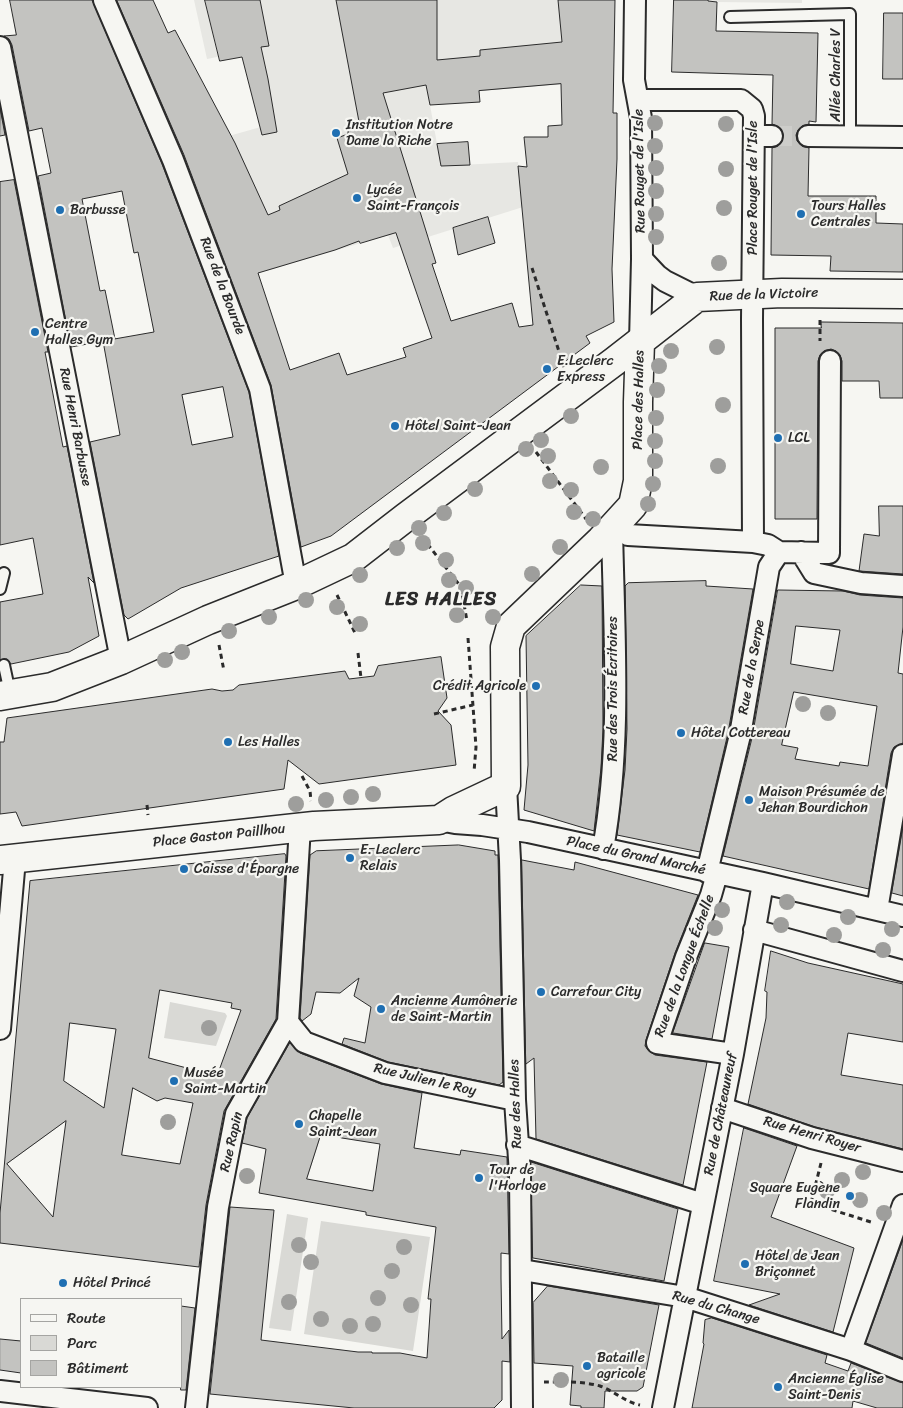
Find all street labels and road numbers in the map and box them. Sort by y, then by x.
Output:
street label: Allée Charles V [828,28,844,122]
street label: Rue Rouget de l'Isle [631,109,649,233]
street label: Place Rouget de l'Isle [745,121,761,255]
street label: Rue de la Bourde [196,235,248,337]
street label: Rue de la Victoire [709,285,819,305]
street label: Place des Halles [630,350,648,450]
street label: Rue Henri Barbusse [55,366,95,488]
street label: Rue des Trois Écritoires [605,616,621,762]
street label: Rue de la Serpe [735,618,769,716]
street label: Place Gaston Paillhou [152,821,286,851]
street label: Place du Grand Marché [565,833,707,879]
street label: Rue de la Longue Échelle [651,893,719,1039]
street label: Rue de Châteauneuf [701,1051,741,1177]
street label: Rue des Halles [506,1059,526,1149]
street label: Rue Julien le Roy [372,1060,478,1100]
street label: Rue Rapin [217,1110,247,1174]
street label: Rue Henri Royer [761,1113,863,1157]
street label: Rue du Change [670,1287,762,1329]

